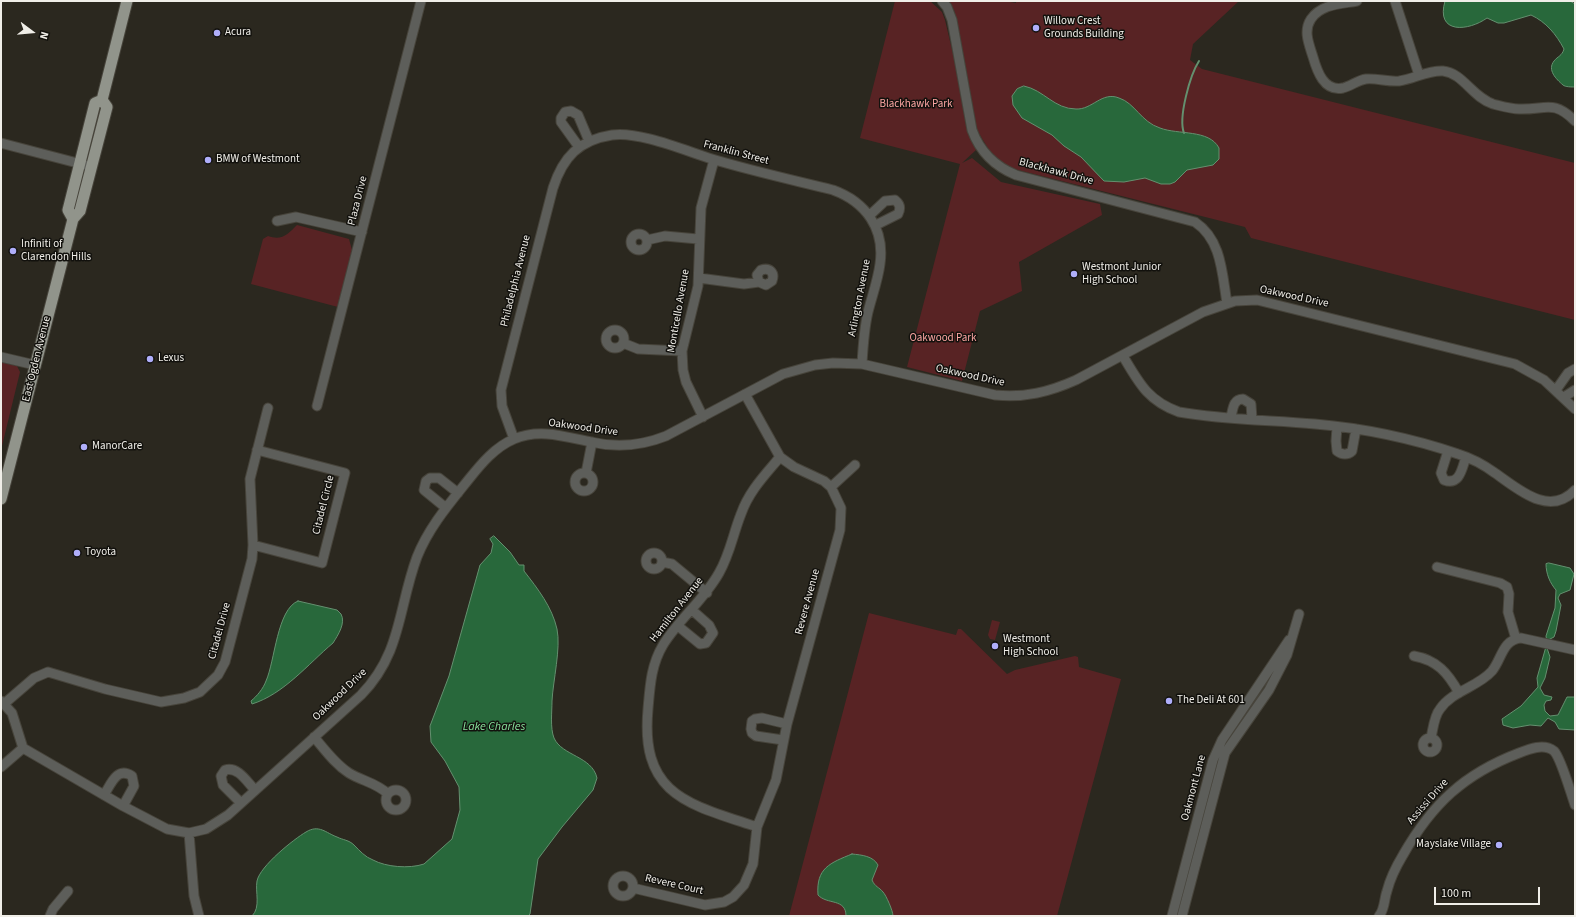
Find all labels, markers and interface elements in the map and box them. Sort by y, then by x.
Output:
north arrow [12,12,52,52]
place label: Willow Crest Grounds Building [1044,15,1124,41]
marker: Willow Crest Grounds Building [1031,23,1041,33]
place label: Acura [225,26,251,40]
marker: Acura [212,28,222,38]
text: N [36,30,52,41]
park label: Blackhawk Park [880,98,952,112]
street label: Franklin Street [702,138,770,168]
place label: BMW of Westmont [216,153,300,167]
marker: BMW of Westmont [203,155,213,165]
street label: Blackhawk Drive [1017,156,1095,188]
street label: Plaza Drive [345,175,371,227]
street label: Philadelphia Avenue [498,234,534,328]
place label: Infiniti of Clarendon Hills [21,238,91,264]
marker: Infiniti of Clarendon Hills [8,246,18,256]
street label: Arlington Avenue [846,258,874,338]
place label: Westmont Junior High School [1082,261,1161,287]
street label: Monticello Avenue [665,268,693,354]
marker: Westmont Junior High School [1069,269,1079,279]
street label: Oakwood Drive [1258,283,1330,311]
street label: East Ogden Avenue [20,315,54,403]
park label: Oakwood Park [910,332,976,346]
place label: Lexus [158,352,184,366]
marker: Lexus [145,354,155,364]
street label: Oakwood Drive [934,362,1006,390]
street label: Oakwood Drive [547,417,619,439]
place label: ManorCare [92,440,142,454]
marker: ManorCare [79,442,89,452]
street label: Citadel Circle [310,474,338,536]
place label: Toyota [85,546,116,560]
marker: Toyota [72,548,82,558]
street label: Revere Avenue [793,568,823,636]
street label: Hamilton Avenue [647,575,707,645]
street label: Citadel Drive [206,601,234,661]
place label: Westmont High School [1003,633,1058,659]
marker: Westmont High School [990,641,1000,651]
street label: Oakwood Drive [310,666,370,724]
place label: The Deli At 601 [1177,694,1245,708]
marker: The Deli At 601 [1164,696,1174,706]
water label: Lake Charles [463,720,525,734]
street label: Oakmont Lane [1179,754,1209,822]
street label: Assissi Drive [1405,776,1451,828]
place label: Mayslake Village [1416,838,1491,852]
marker: Mayslake Village [1494,840,1504,850]
street label: Revere Court [644,872,704,898]
scale bar [1436,879,1542,905]
text: 100 m [1441,885,1471,902]

